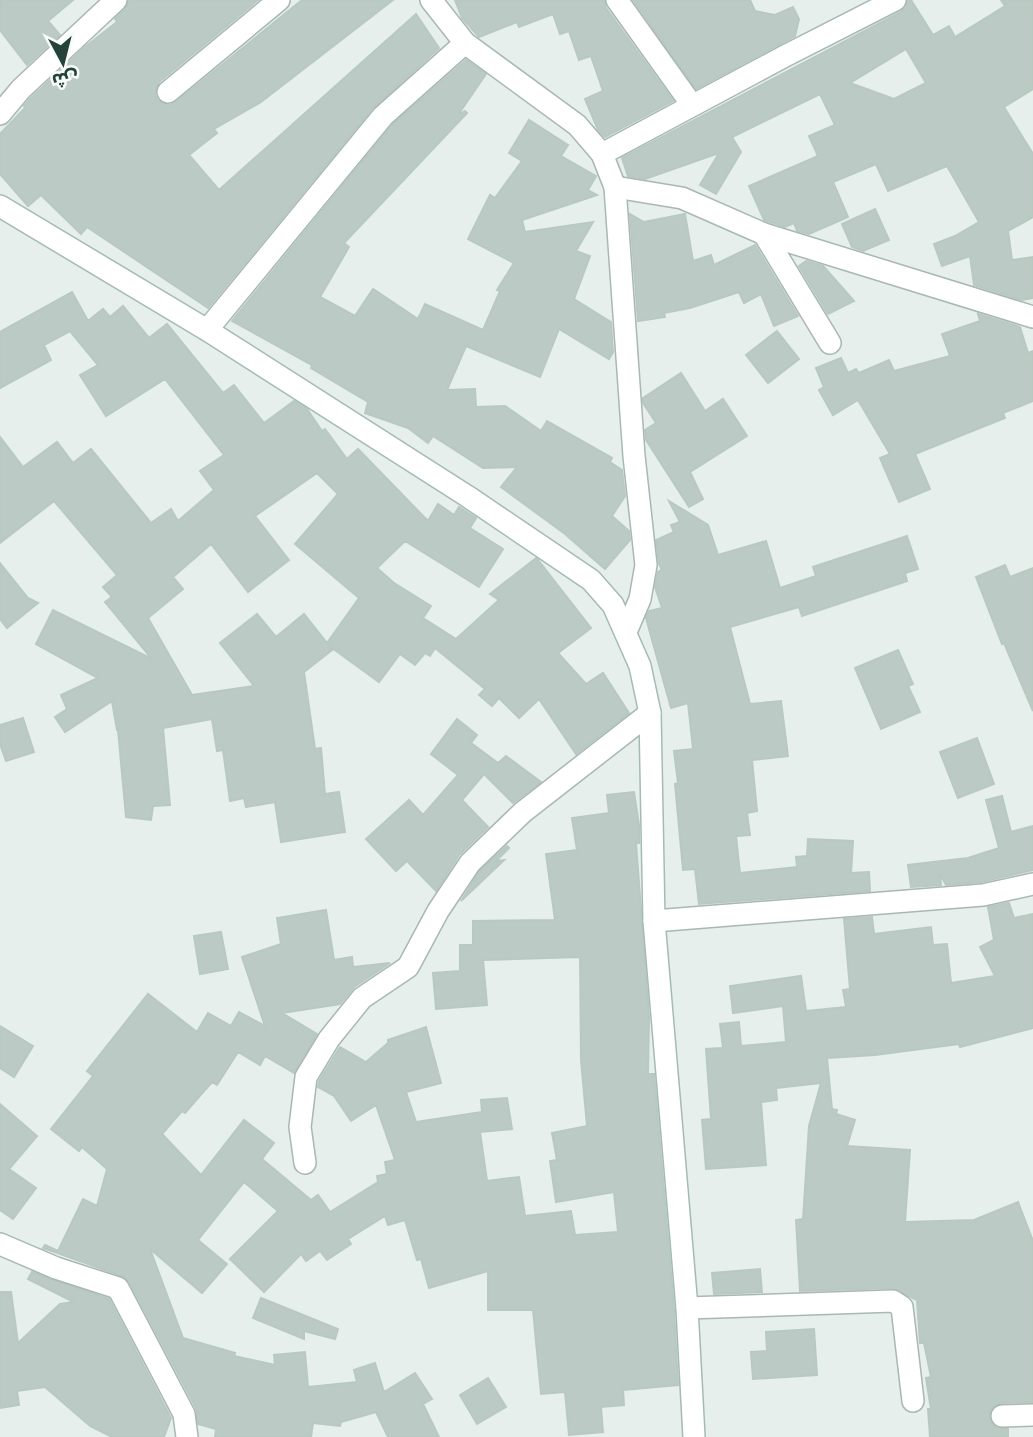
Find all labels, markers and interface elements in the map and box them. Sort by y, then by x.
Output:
north arrow [28,28,98,98]
text: ش [51,67,79,92]

